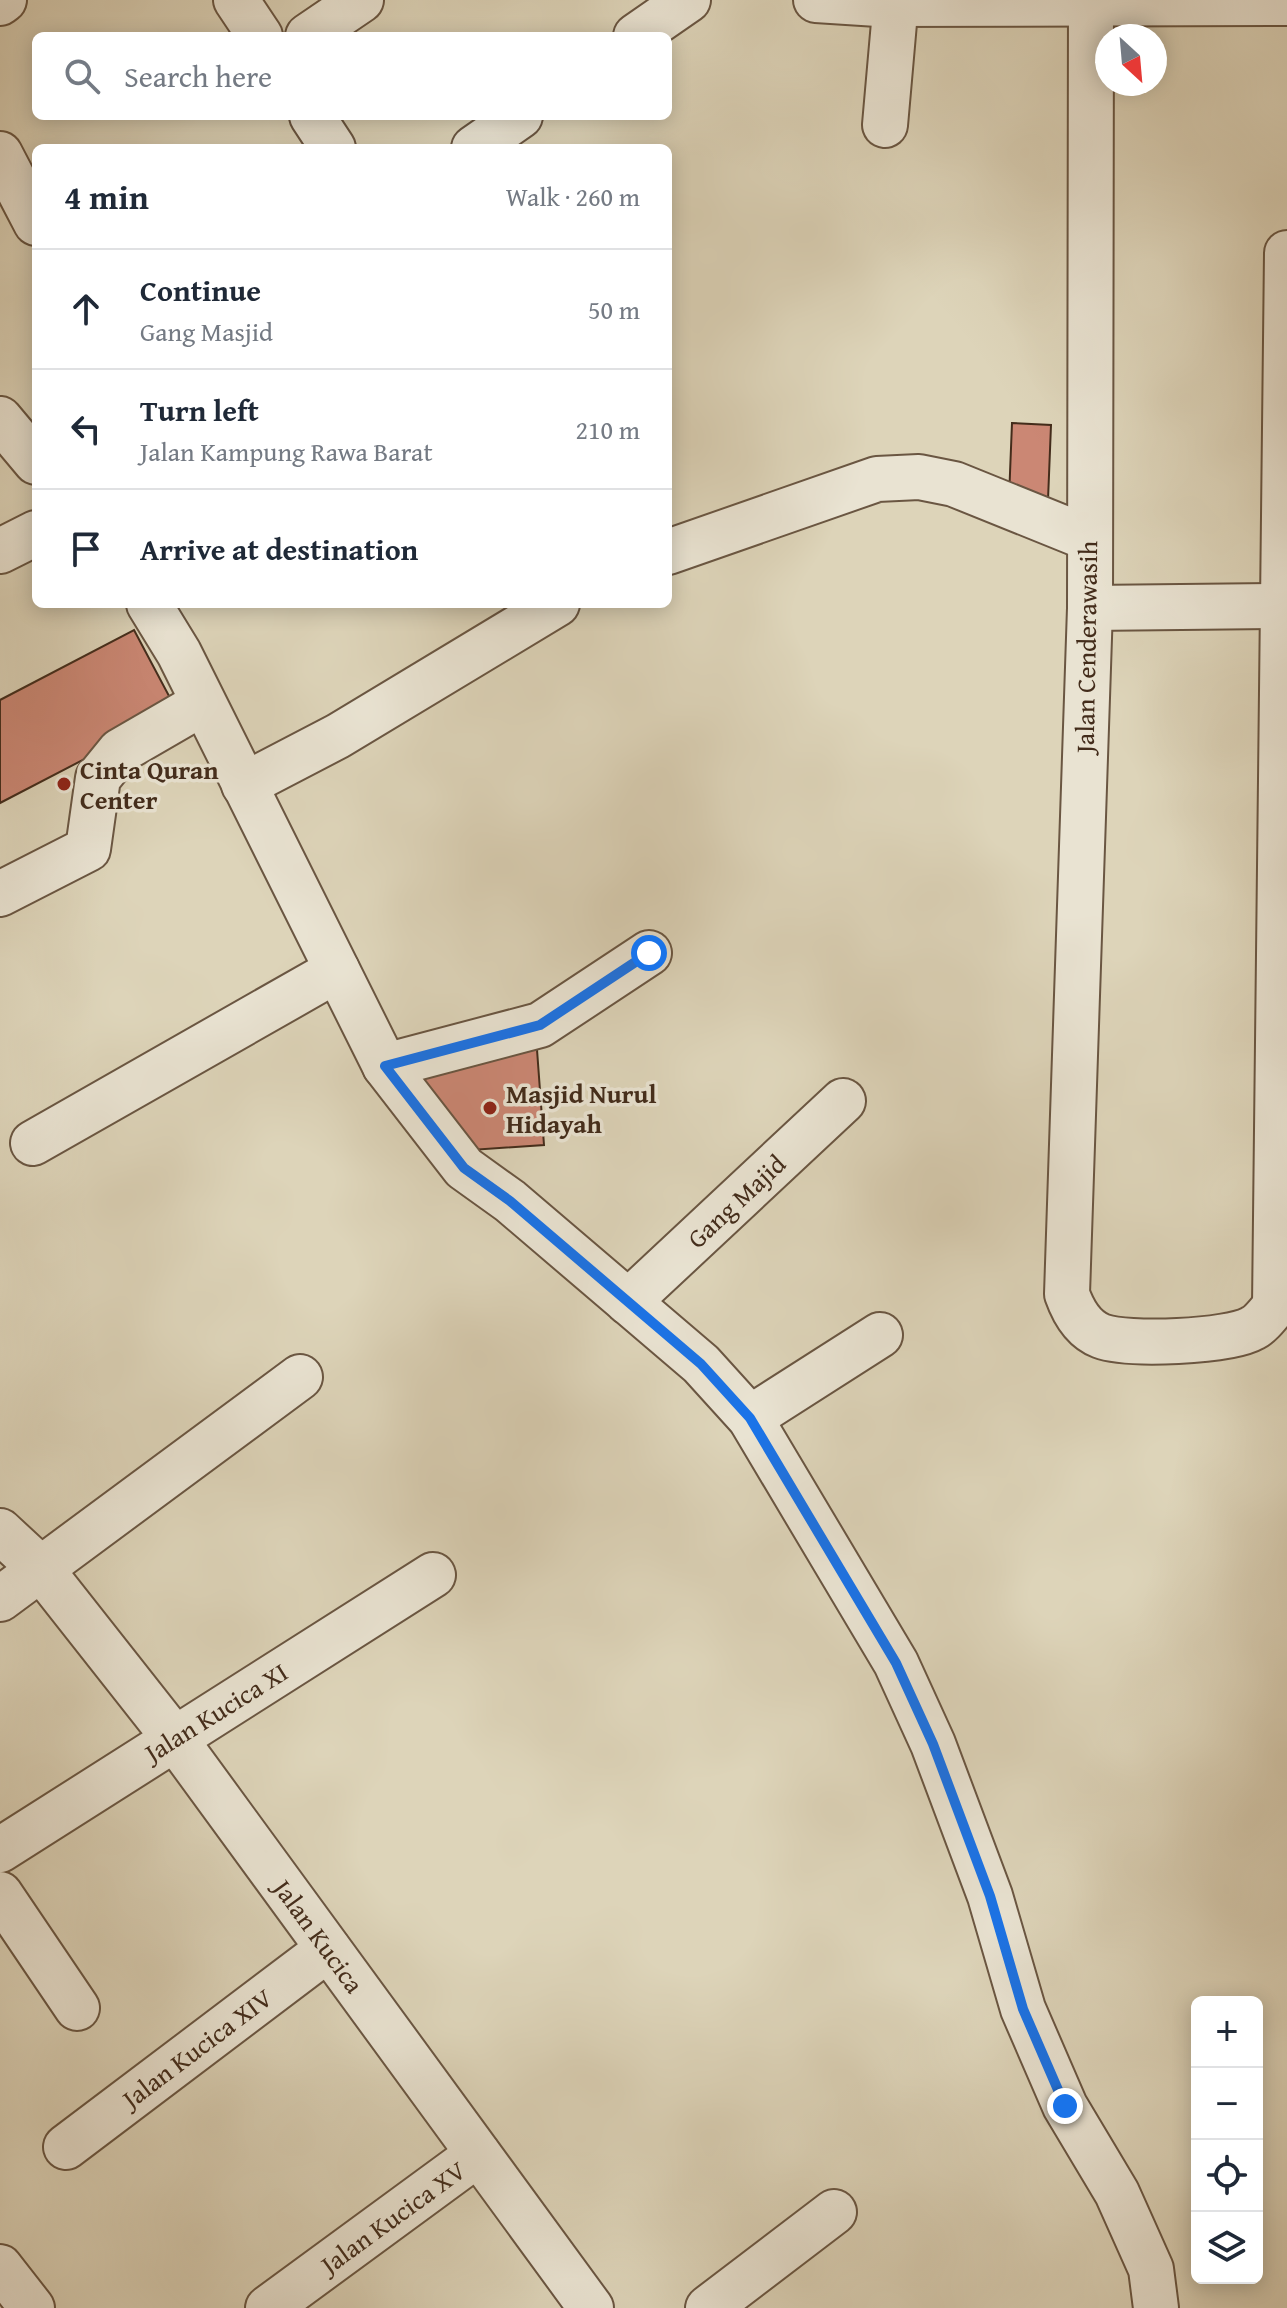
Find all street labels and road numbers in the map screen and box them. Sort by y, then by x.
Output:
street label: Jalan Cenderawasih [1065,540,1107,756]
street label: Gang Majid [678,1145,794,1257]
street label: Jalan Kucica XI [134,1652,295,1773]
street label: Jalan Kucica [263,1869,374,2002]
street label: Jalan Kucica XIV [111,1978,280,2119]
street label: Jalan Kucica XV [310,2151,474,2285]

